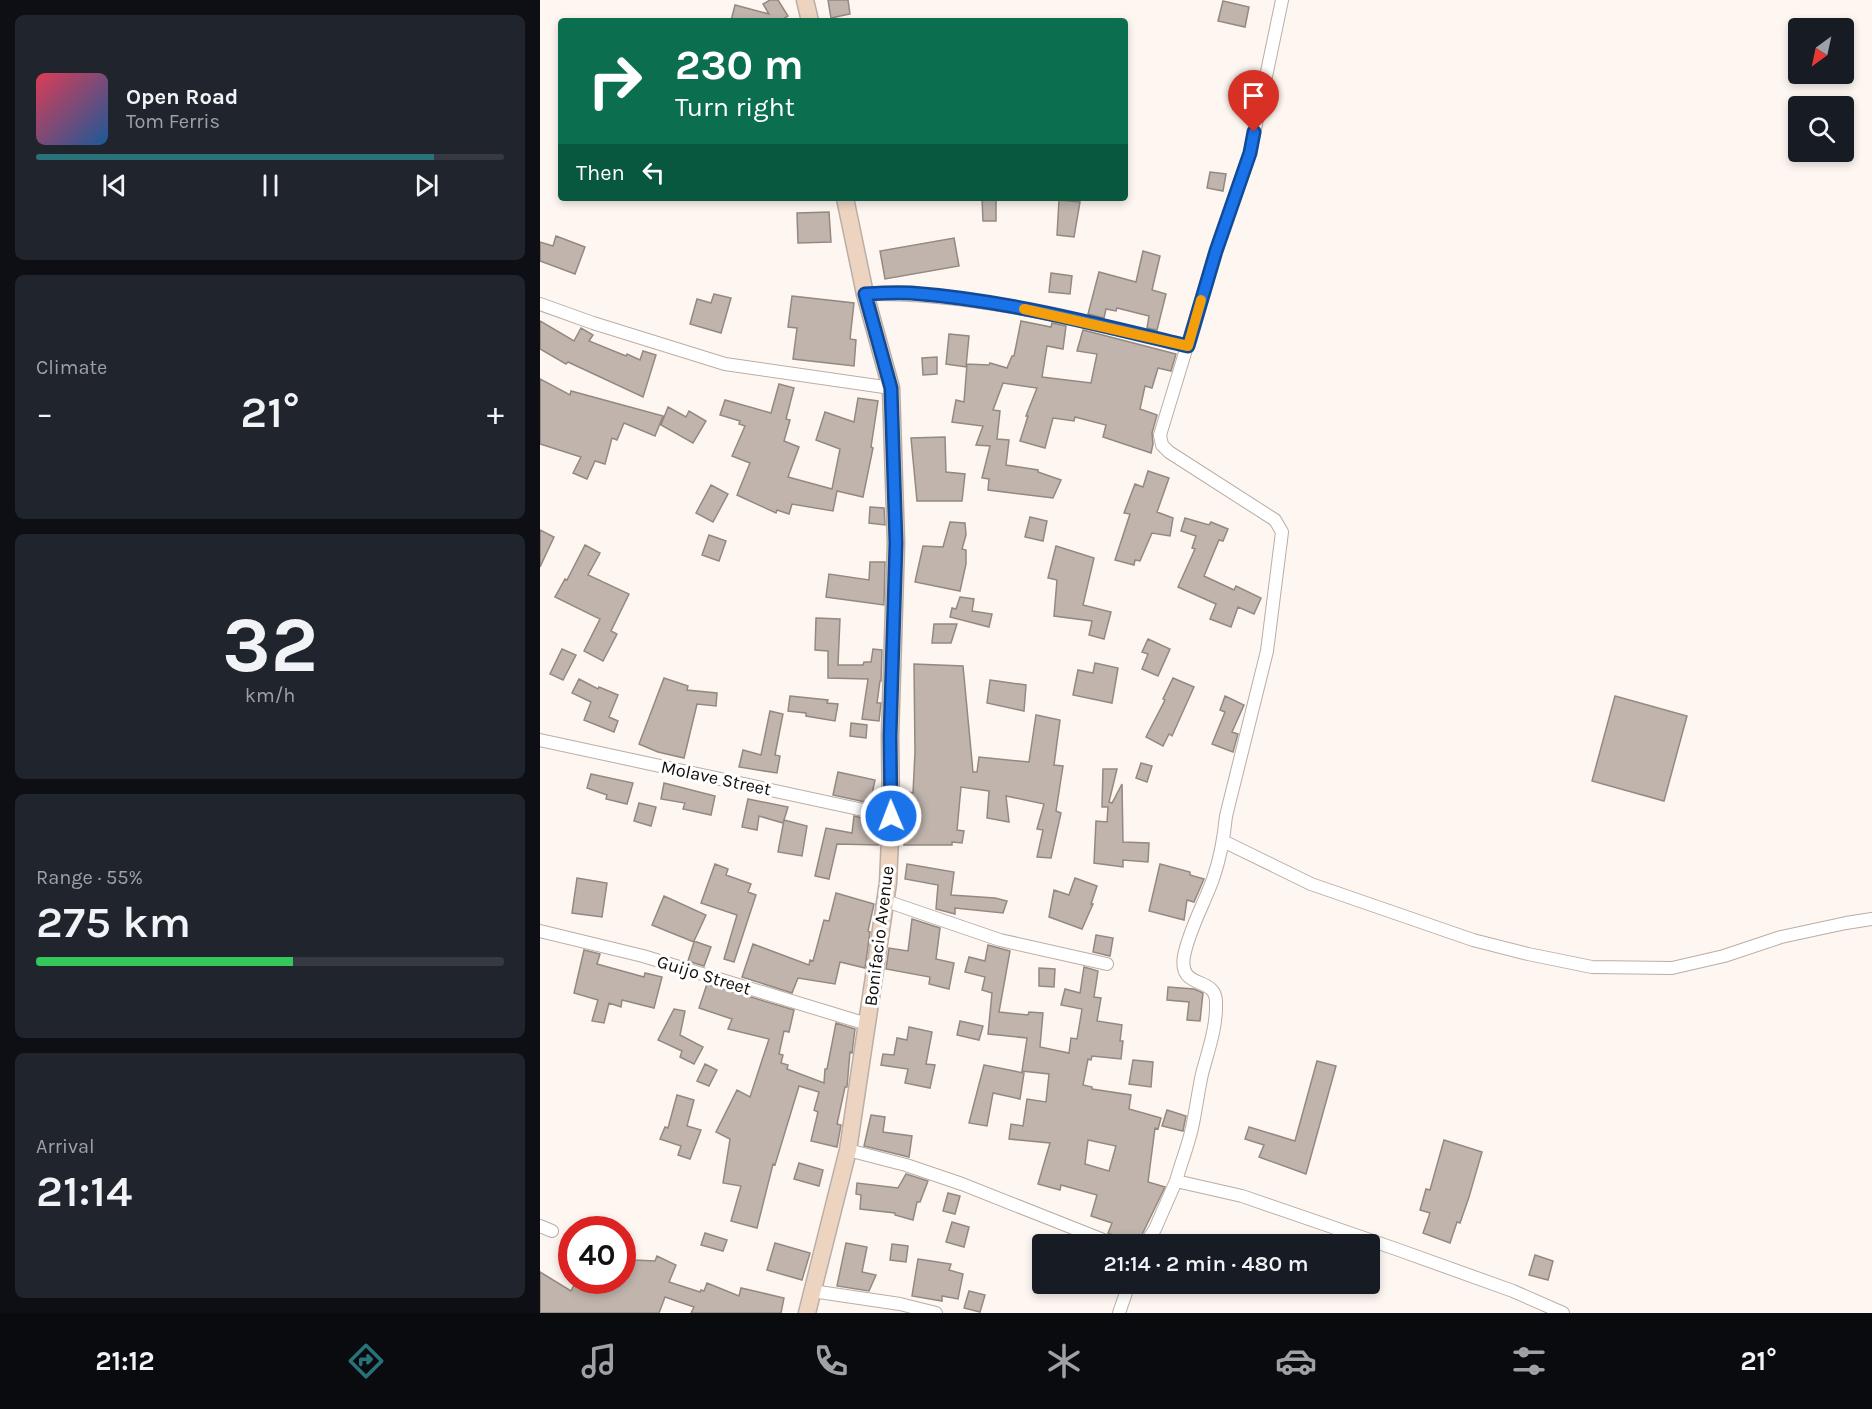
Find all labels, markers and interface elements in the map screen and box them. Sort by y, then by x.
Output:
north arrow [1788,18,1854,84]
map controls [1788,18,1854,162]
text: 230 m [675,40,804,90]
icon: right [576,42,654,120]
pin [1228,70,1279,132]
icon: arrive [1237,79,1270,112]
text: Open Road [126,84,238,110]
text: Turn right [675,91,795,123]
button: search [1788,96,1854,162]
text: Tom Ferris [126,110,220,133]
icon: left [637,156,670,189]
text: Then [576,160,625,186]
icon: previous [98,169,131,202]
icon: pause [254,169,287,202]
icon: next [410,169,443,202]
text: Climate [36,356,107,379]
text: 21° [240,386,300,438]
text: − [36,394,53,432]
text: + [487,394,504,432]
text: 32 [222,599,318,691]
text: km/h [245,684,295,707]
street label: Molave Street [659,756,773,800]
position arrow [859,784,923,848]
street label: Bonifacio Avenue [859,865,899,1007]
text: Range · 55% [36,866,143,889]
text: 275 km [36,896,191,948]
street label: Guijo Street [654,950,754,1000]
text: Arrival [36,1135,95,1158]
text: 21:14 [36,1165,132,1217]
speed limit sign: 40 [558,1216,636,1294]
text: 21:14 · 2 min · 480 m [1104,1251,1308,1277]
icon: directions [345,1340,387,1382]
icon: music [578,1340,620,1382]
icon: phone [810,1340,852,1382]
icon: climate [1043,1340,1085,1382]
icon: car [1275,1340,1317,1382]
icon: filters [1508,1340,1550,1382]
text: 21:12 [95,1345,154,1377]
text: 21° [1740,1345,1777,1377]

